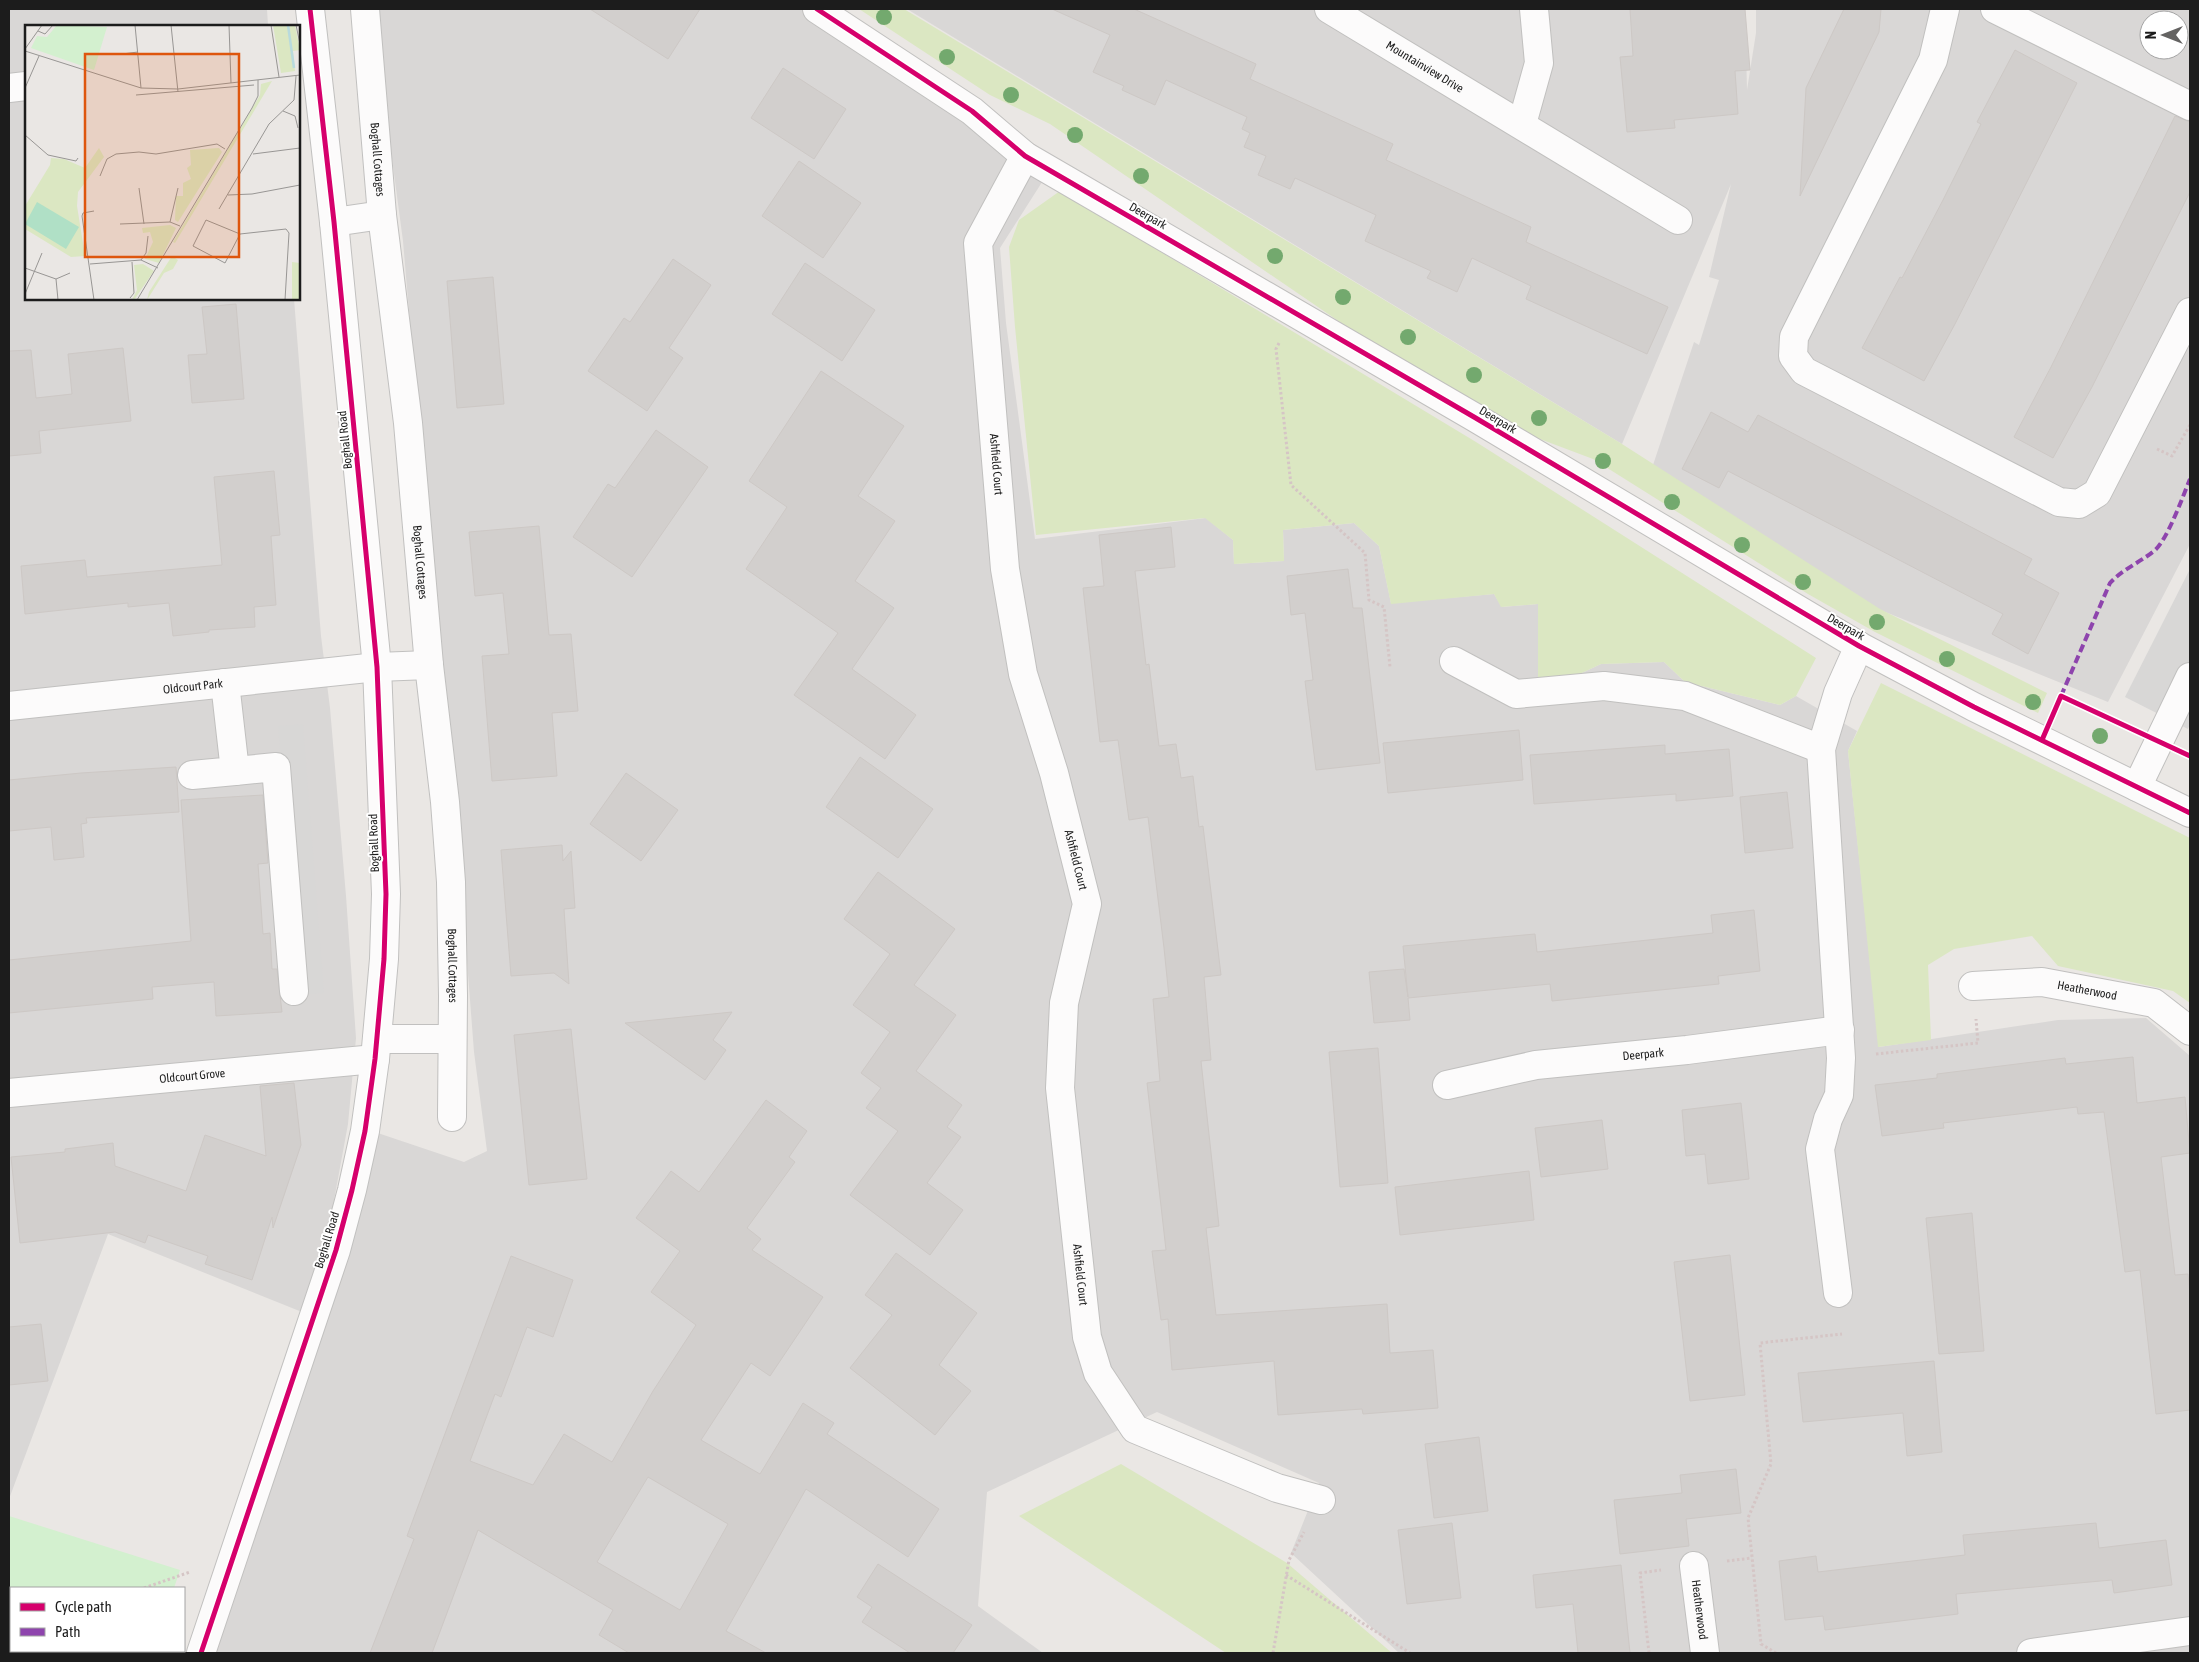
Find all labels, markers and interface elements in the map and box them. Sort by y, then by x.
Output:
north arrow [2139,10,2189,60]
inset map [25,25,300,300]
text: N [2143,31,2159,39]
street label: Mountainview Drive [1383,38,1466,96]
street label: Boghall Cottages [367,122,387,197]
street label: Deerpark [1127,200,1170,233]
street label: Deerpark [1477,403,1520,437]
street label: Boghall Road [335,410,355,470]
street label: Ashfield Court [987,433,1006,496]
street label: Boghall Cottages [410,525,430,600]
street label: Deerpark [1825,611,1868,644]
street label: Oldcourt Park [162,676,224,697]
street label: Boghall Road [366,813,382,873]
street label: Ashfield Court [1062,828,1090,892]
street label: Boghall Cottages [445,928,460,1003]
street label: Heatherwood [2056,978,2118,1003]
street label: Deerpark [1622,1045,1665,1063]
street label: Oldcourt Grove [159,1066,226,1086]
street label: Boghall Road [312,1210,342,1270]
street label: Ashfield Court [1070,1243,1091,1307]
street label: Heatherwood [1689,1579,1710,1640]
legend [10,1587,185,1652]
text: Cycle path [55,1598,112,1615]
text: Path [55,1623,81,1640]

